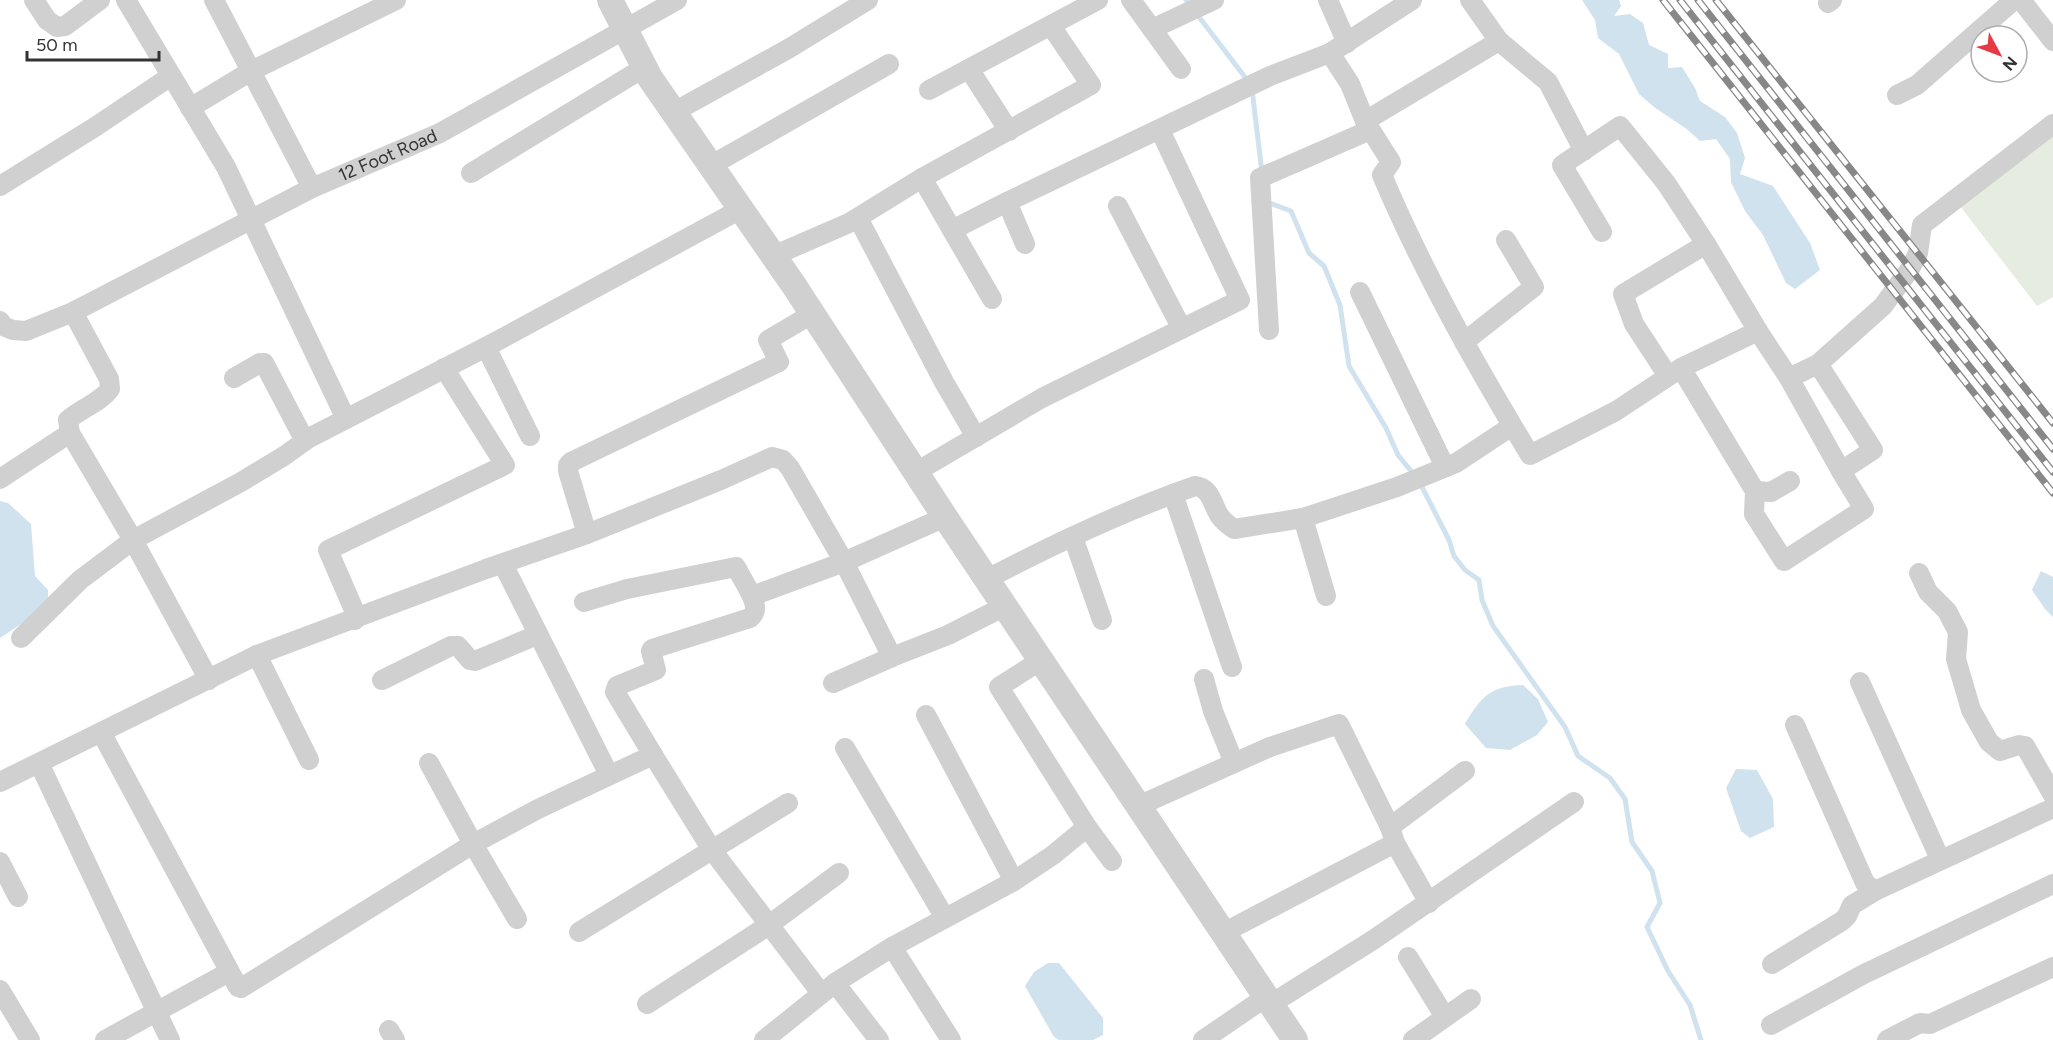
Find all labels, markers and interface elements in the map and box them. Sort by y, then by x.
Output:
scale bar [27,24,159,62]
north arrow [1969,24,2029,84]
text: 50 m [36,34,78,56]
text: N [1999,53,2021,74]
street label: 12 Foot Road [335,125,440,186]

